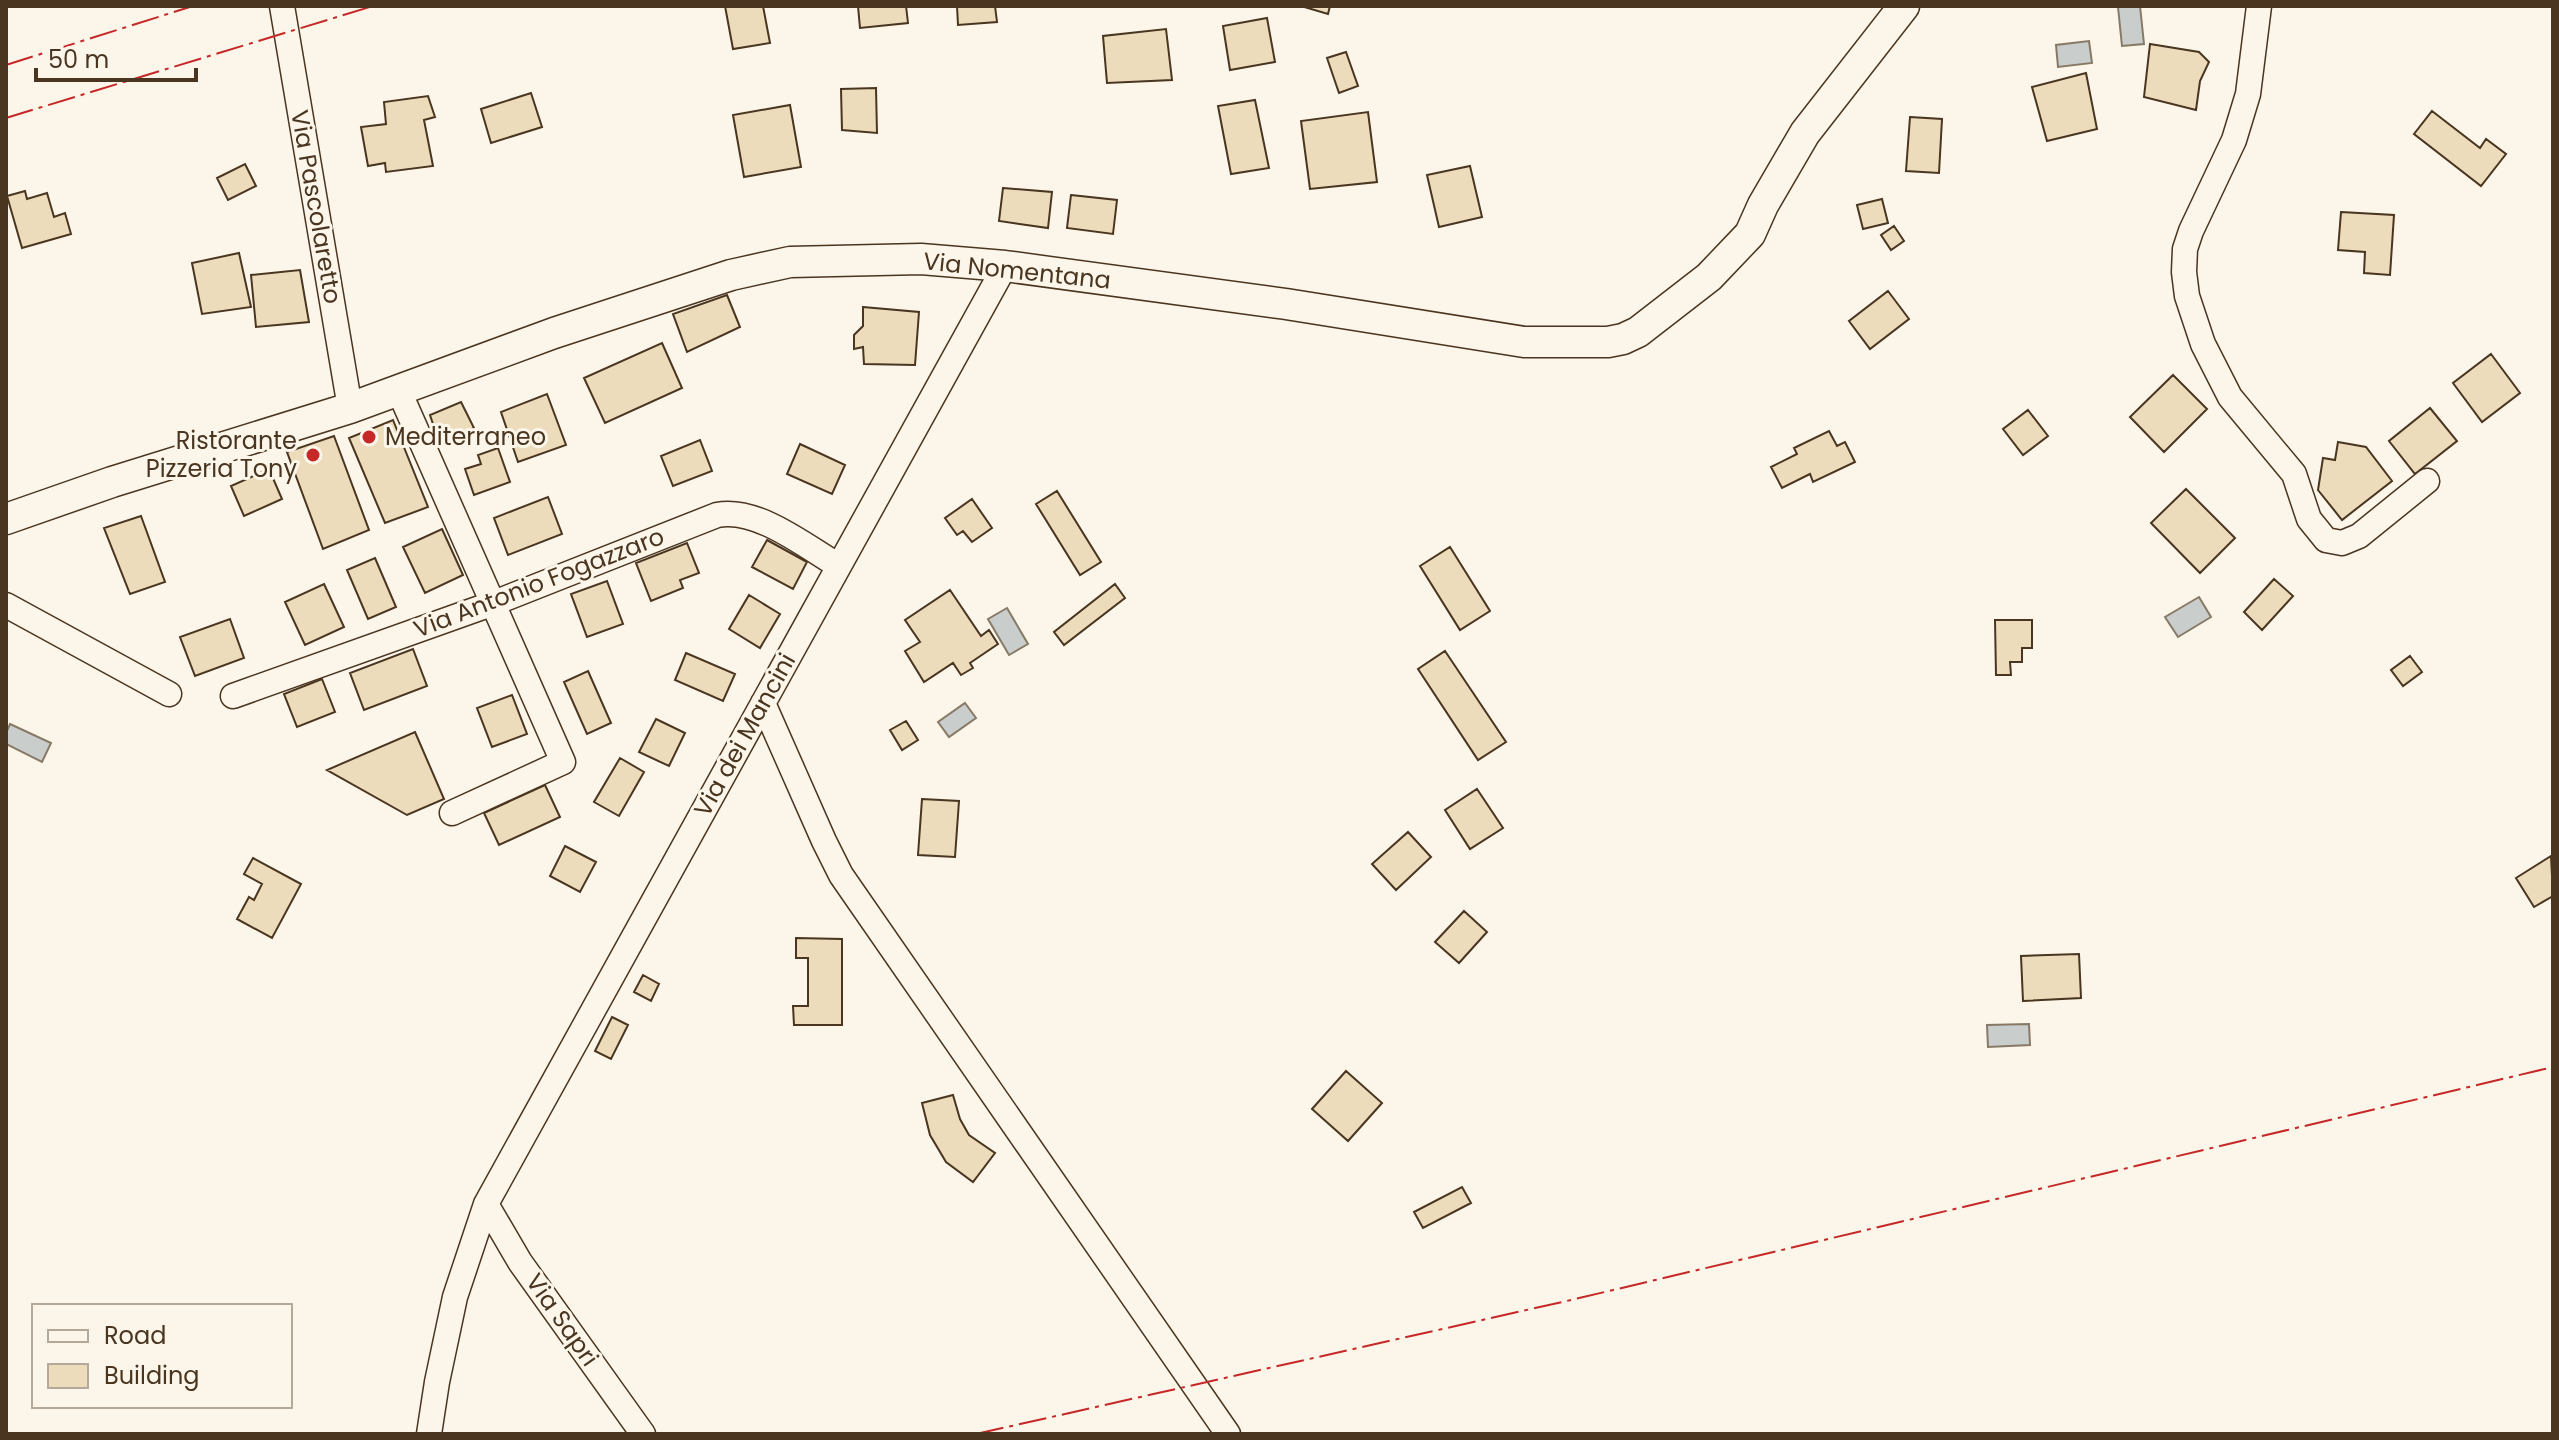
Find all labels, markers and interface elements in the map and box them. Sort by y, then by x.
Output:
scale bar [36,32,196,82]
text: 50 m [48,43,109,76]
street label: Via Pascolaretto [283,107,350,306]
street label: Via Nomentana [922,244,1113,297]
place label: Mediterraneo [385,420,546,453]
place label: Ristorante Pizzeria Tony [146,424,297,485]
marker: Mediterraneo [360,428,378,446]
marker: Ristorante Pizzeria Tony [304,446,322,464]
street label: Via Antonio Fogazzaro [409,520,669,646]
street label: Via dei Mancini [686,647,803,822]
street label: Via Sapri [518,1267,606,1373]
legend [32,1304,292,1408]
text: Road [104,1319,166,1352]
text: Building [104,1359,200,1392]

